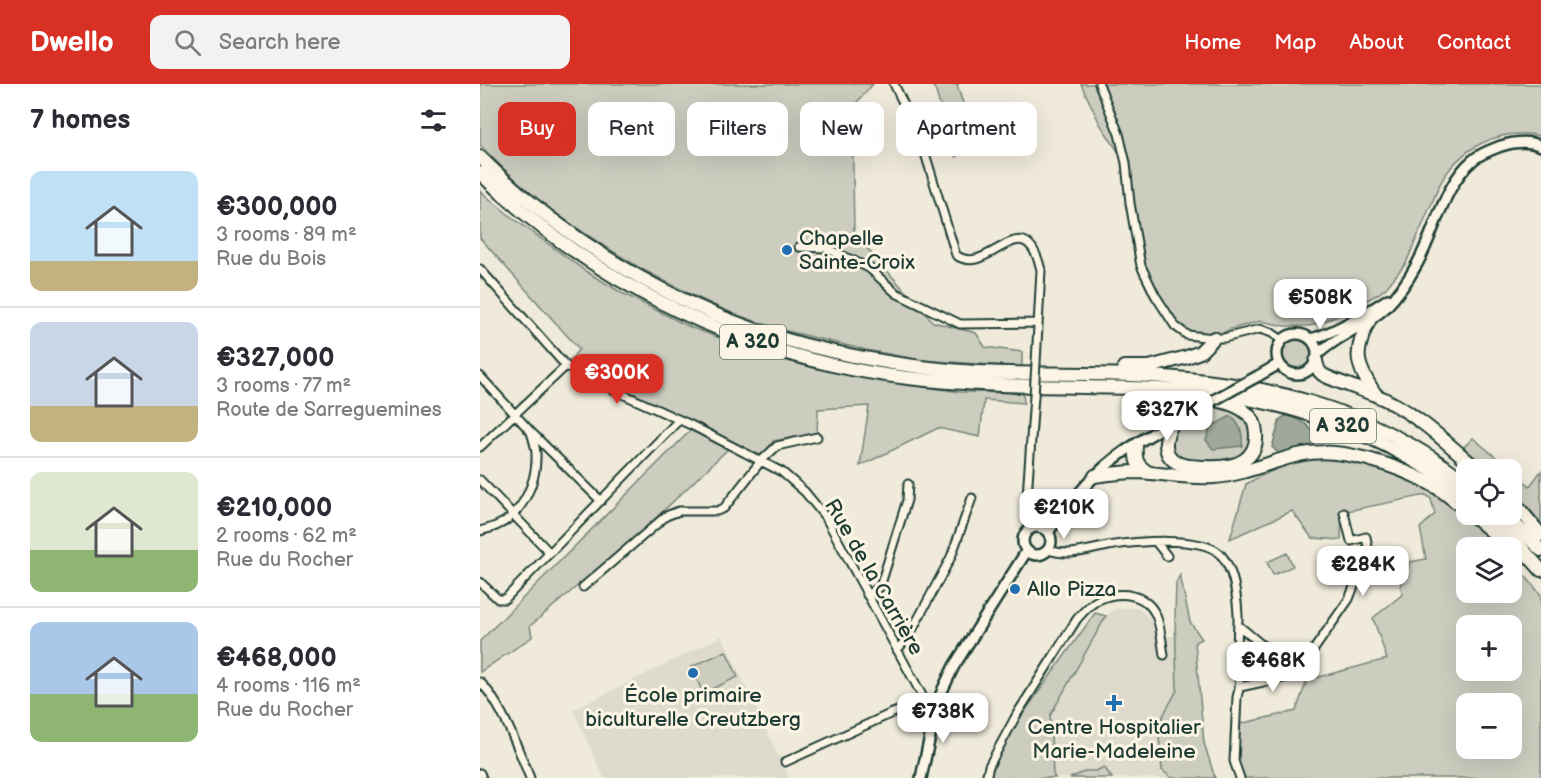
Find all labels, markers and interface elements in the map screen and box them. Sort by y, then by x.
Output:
search box [150,15,570,69]
text: Dwello [30,26,114,59]
icon: search [171,26,204,59]
text: Search here [219,29,341,56]
text: Home [1184,30,1241,55]
text: Map [1274,30,1316,55]
text: About [1349,30,1404,55]
text: Contact [1437,30,1511,55]
chip: Buy [498,102,576,156]
chip: Rent [588,102,675,156]
chip: Filters [687,102,788,156]
chip: New [800,102,884,156]
chip: Apartment [896,102,1037,156]
icon: filters [417,104,450,137]
text: 7 homes [30,105,130,136]
text: €300,000 [216,192,338,223]
icon: home [78,195,150,267]
text: 3 rooms · 89 m² [216,223,357,247]
place label: Chapelle Sainte-Croix [799,226,915,275]
marker: Chapelle Sainte-Croix [780,243,794,257]
text: Rue du Bois [216,247,326,271]
pin: €508K [1278,279,1362,330]
text: €508K [1288,286,1352,310]
road number: A 320 [720,325,786,359]
text: €327,000 [216,343,334,374]
icon: home [78,346,150,418]
pin: €300K [575,354,659,405]
text: €300K [584,361,650,385]
text: 3 rooms · 77 m² [216,374,351,398]
pin: €327K [1125,391,1209,442]
text: Route de Sarreguemines [216,398,442,422]
text: €327K [1136,398,1198,422]
road number: A 320 [1310,409,1376,443]
map controls [1456,459,1522,759]
button: locate [1456,459,1522,525]
pin: €210K [1022,489,1106,540]
text: €210,000 [216,493,332,524]
street label: Rue de la Carrière [819,494,929,660]
icon: home [78,496,150,568]
text: €210K [1033,496,1095,520]
text: 2 rooms · 62 m² [216,524,357,548]
button: layers [1456,537,1522,603]
pin: €284K [1321,546,1405,597]
text: Rue du Rocher [216,548,353,572]
text: €284K [1331,553,1395,577]
place label: Allo Pizza [1027,577,1116,602]
marker: Allo Pizza [1008,582,1022,596]
button: + [1456,615,1522,681]
pin: €468K [1231,642,1315,693]
text: €468,000 [216,643,337,674]
icon: home [78,646,150,718]
text: €468K [1241,649,1305,673]
marker: École primaire biculturelle Creutzberg [686,666,700,680]
text: 4 rooms · 116 m² [216,674,361,698]
place label: École primaire biculturelle Creutzberg [585,683,801,732]
pin: €738K [901,693,985,744]
button: − [1456,693,1522,759]
marker: Centre Hospitalier Marie-Madeleine [1105,694,1123,712]
text: Rue du Rocher [216,698,353,722]
text: €738K [911,700,975,724]
place label: Centre Hospitalier Marie-Madeleine [1027,715,1201,764]

